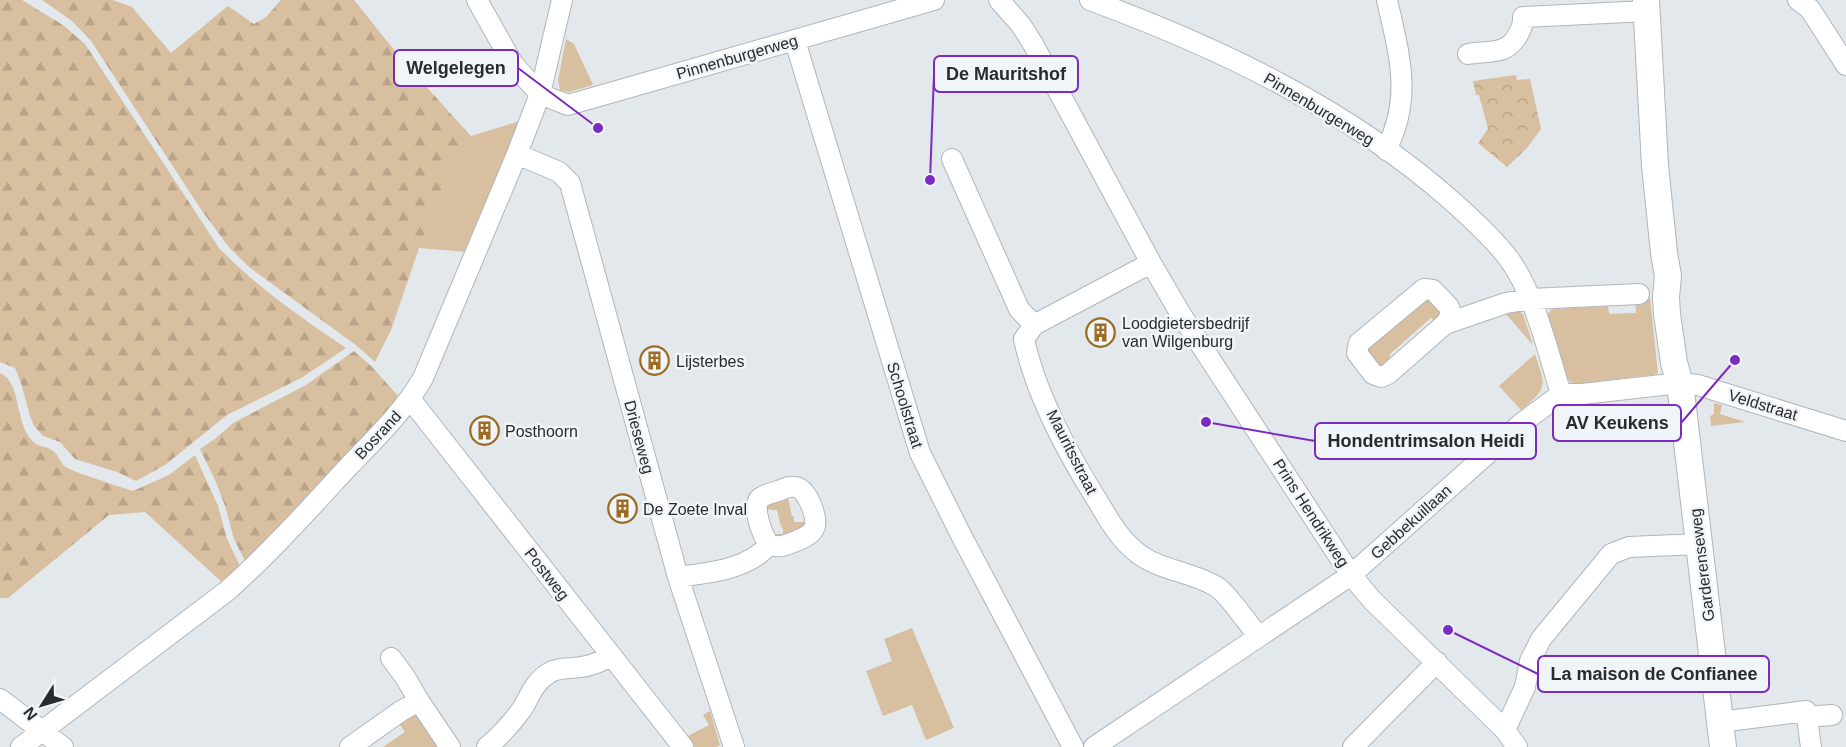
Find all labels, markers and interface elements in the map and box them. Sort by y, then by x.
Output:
street label: Pinnenburgerweg [674,32,800,82]
callout: Welgelegen [394,50,518,86]
callout: De Mauritshof [934,56,1078,92]
text: Welgelegen [406,58,506,78]
text: De Mauritshof [946,64,1067,84]
street label: Pinnenburgerweg [1261,69,1377,149]
place label: Loodgietersbedrijf van Wilgenburg [1122,315,1250,350]
building icon: Loodgietersbedrijf van Wilgenburg [1085,316,1117,348]
building icon: Lijsterbes [639,345,671,377]
place label: Lijsterbes [676,353,744,370]
street label: Schoolstraat [884,360,926,451]
street label: Veldstraat [1726,386,1800,424]
street label: Drieseweg [621,398,657,476]
callout: AV Keukens [1553,405,1681,441]
street label: Bosrand [351,407,405,463]
street label: Mauritsstraat [1043,407,1101,498]
text: AV Keukens [1565,413,1669,433]
building icon: Posthoorn [468,415,500,447]
place label: Posthoorn [505,423,578,440]
callout: Hondentrimsalon Heidi [1315,423,1536,459]
text: Hondentrimsalon Heidi [1327,431,1525,451]
street label: Prins Hendrikweg [1270,456,1352,570]
street label: Gebbekuillaan [1367,481,1455,563]
building icon: De Zoete Inval [606,493,638,525]
place label: De Zoete Inval [643,501,747,518]
street label: Garderenseweg [1687,507,1717,623]
street label: Postweg [521,545,573,603]
callout: La maison de Confianee [1538,656,1769,692]
text: La maison de Confianee [1550,664,1758,684]
north arrow [12,675,72,735]
text: N [20,704,41,723]

